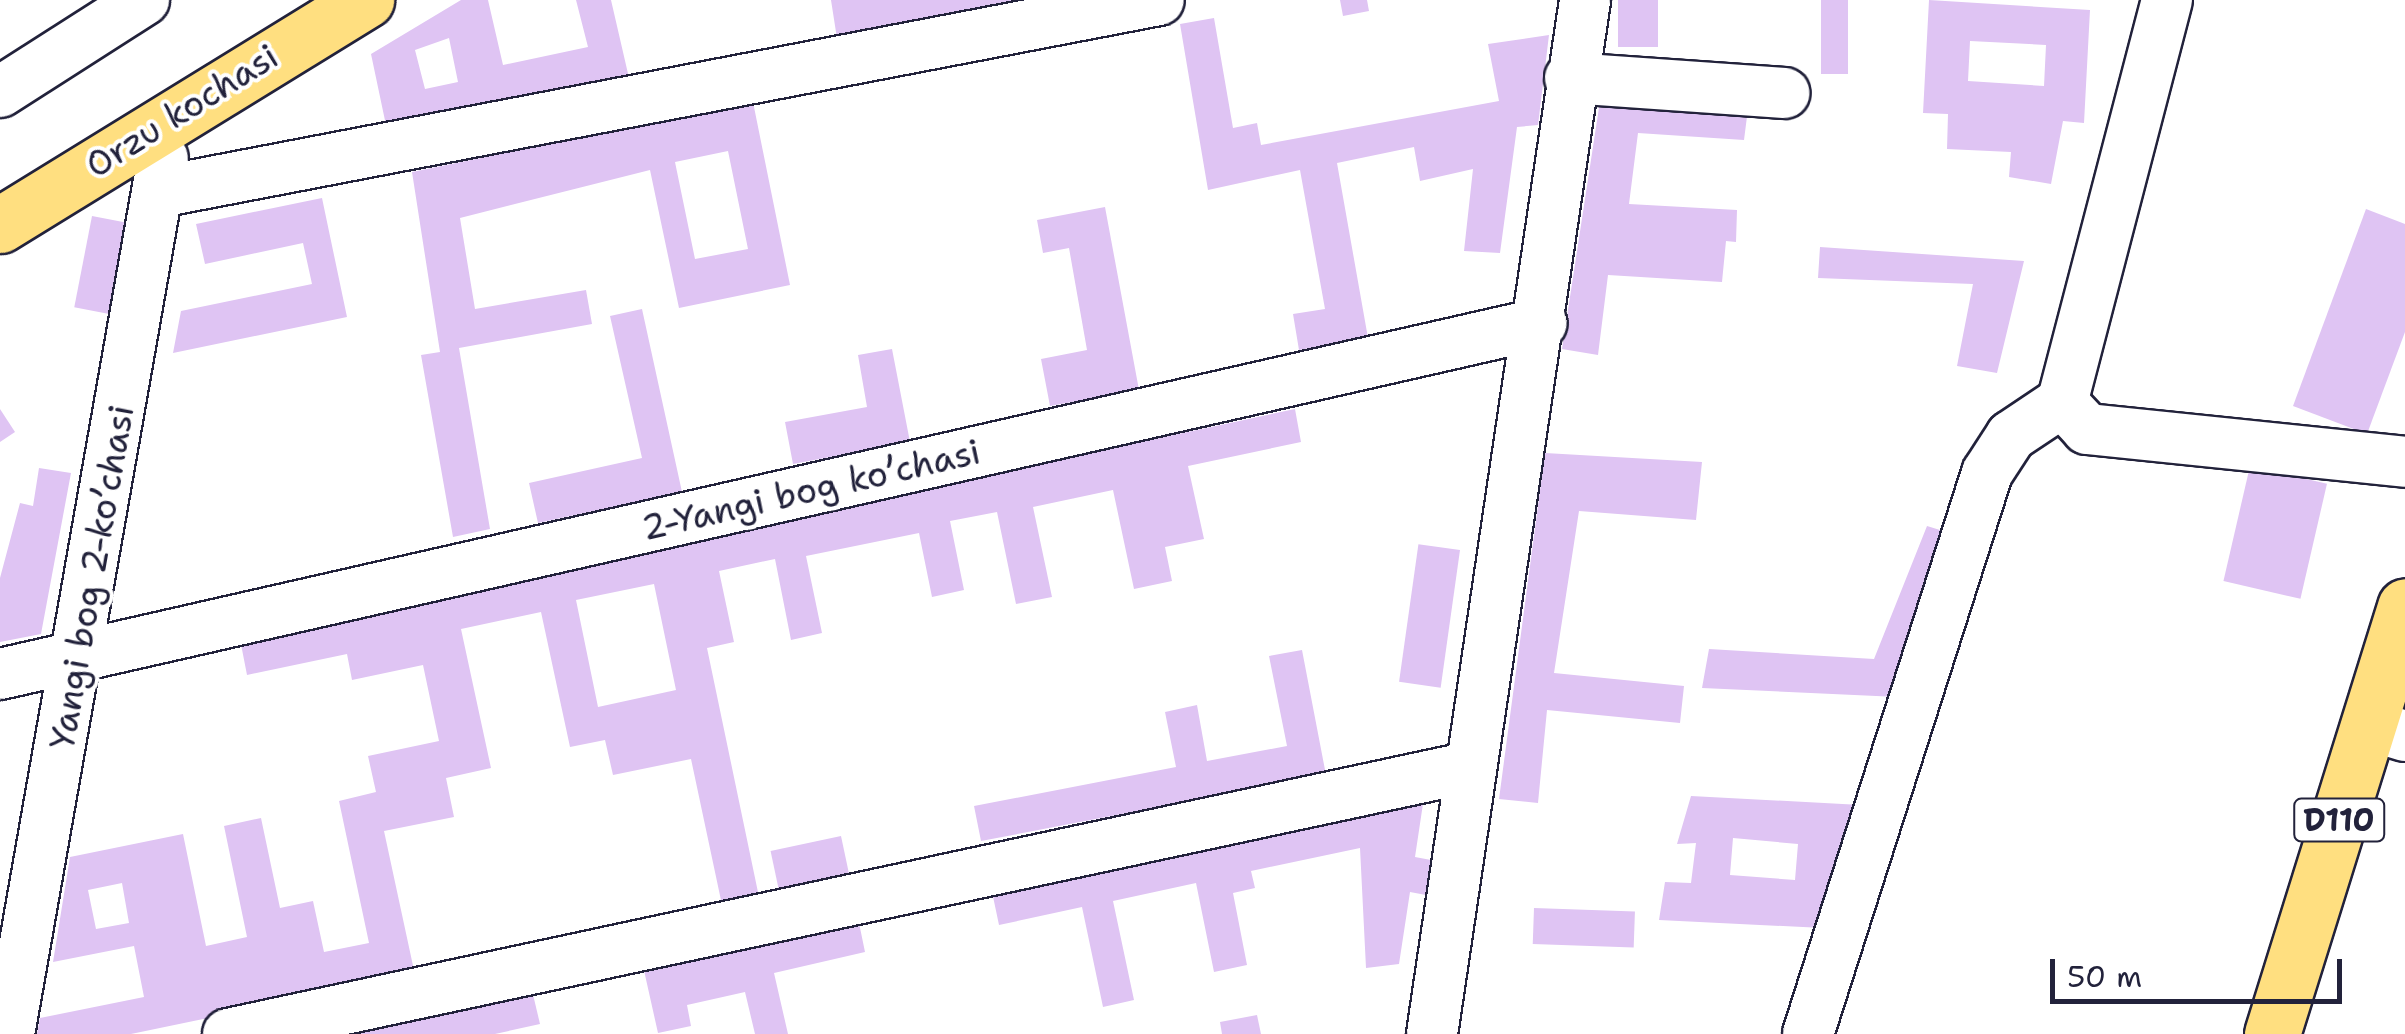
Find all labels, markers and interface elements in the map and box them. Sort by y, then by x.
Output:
street label: Orzu kochasi [78,35,286,187]
street label: Yangi bog 2-koʼchasi [41,402,143,752]
street label: 2-Yangi bog koʼchasi [638,431,984,549]
road number: D110 [2292,793,2386,847]
scale bar [2055,939,2348,1001]
text: 50 m [2067,956,2142,997]

